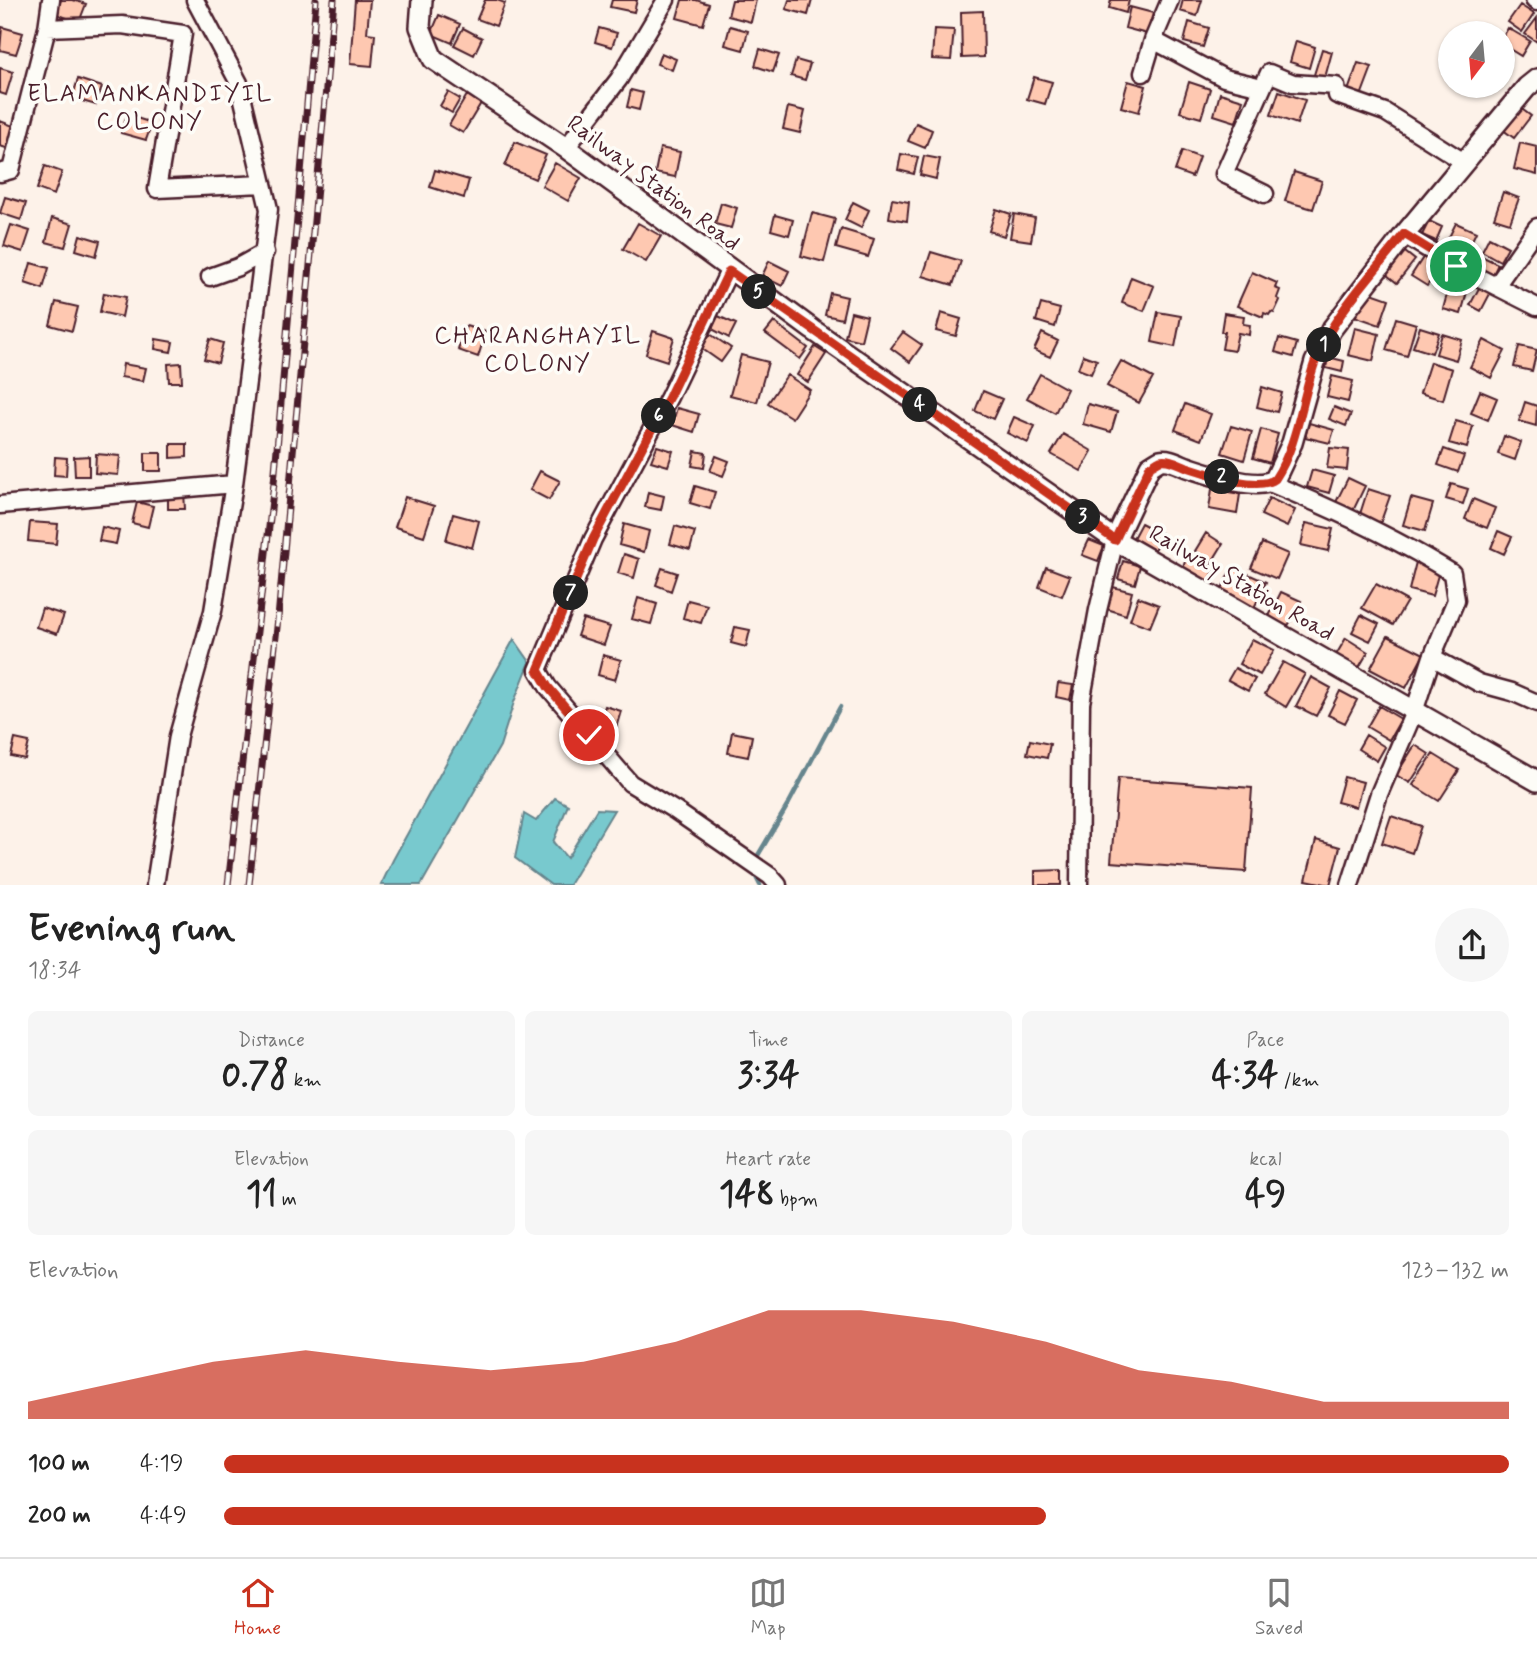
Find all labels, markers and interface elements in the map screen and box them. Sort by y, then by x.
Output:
north arrow [1438,21,1516,98]
map controls [1438,21,1515,98]
district label: ELAMANKANDIYIL COLONY [27,79,273,138]
street label: Railway Station Road [560,109,746,259]
pin [1426,236,1486,296]
icon: arrive [1437,247,1475,285]
pin: 5 [742,274,776,310]
text: 5 [753,279,764,304]
district label: CHARANGHAYIL COLONY [434,321,642,380]
pin: 1 [1306,328,1342,362]
text: 1 [1319,332,1328,357]
pin: 4 [902,388,937,422]
text: 4 [914,392,925,417]
pin: 6 [642,398,676,434]
text: 6 [654,403,663,428]
pin: 2 [1204,460,1240,494]
text: 2 [1217,464,1226,489]
pin: 3 [1066,500,1100,534]
text: 3 [1078,504,1087,529]
street label: Railway Station Road [1143,519,1339,649]
pin: 7 [554,576,588,610]
text: 7 [565,580,576,605]
pin [559,705,619,765]
icon: check [570,716,608,754]
text: Evening run [28,905,235,954]
button: share [1435,908,1509,982]
text: 18:34 [28,956,81,986]
text: Distance [238,1028,305,1053]
text: Time [749,1028,788,1053]
text: Pace [1247,1028,1284,1053]
text: 0.78 [221,1053,289,1099]
text: 3:34 [737,1053,800,1099]
text: 4:34 [1212,1053,1278,1099]
text: km [289,1068,322,1093]
text: /km [1278,1068,1319,1093]
text: Elevation [234,1147,309,1172]
text: Heart rate [726,1147,811,1172]
text: kcal [1250,1147,1281,1172]
text: 11 [246,1172,277,1218]
text: 148 [719,1172,775,1218]
text: 49 [1245,1172,1286,1218]
text: m [277,1187,297,1212]
text: bpm [775,1187,818,1212]
text: Elevation [28,1256,119,1286]
text: 123–132 m [1401,1256,1509,1286]
text: 100 m [28,1449,90,1479]
text: 4:19 [140,1449,184,1479]
text: 200 m [28,1501,91,1531]
text: 4:49 [140,1501,187,1531]
tab: Home [234,1574,281,1641]
tab: Map [749,1574,787,1641]
tab: Saved [1255,1574,1303,1641]

